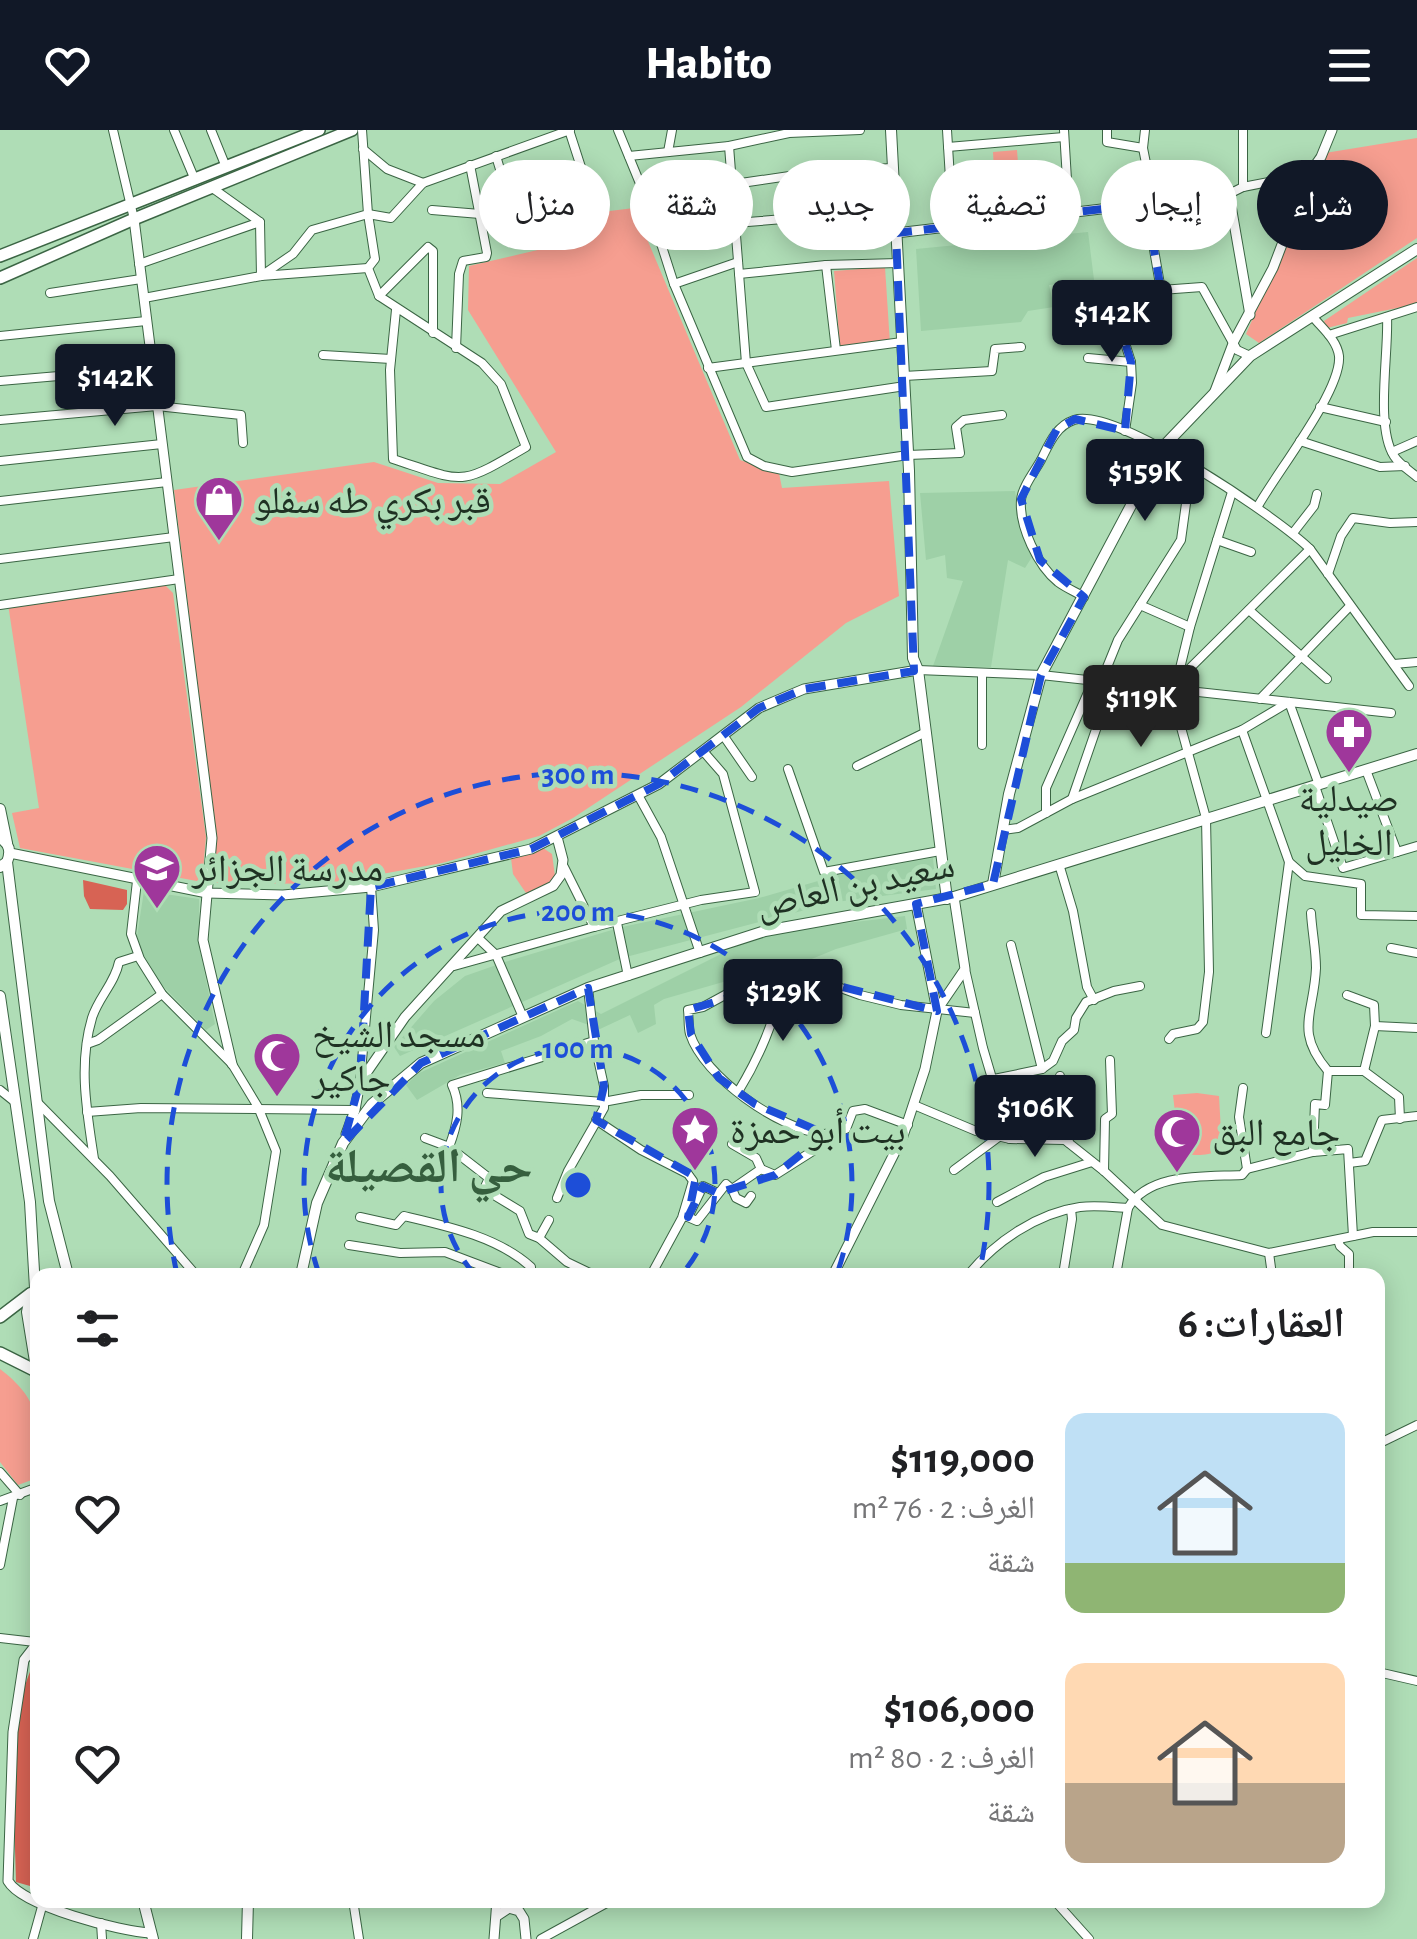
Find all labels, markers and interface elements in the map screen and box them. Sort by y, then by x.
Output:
icon: heart [40,38,95,93]
icon: menu [1322,38,1377,93]
text: Habito [645,42,772,87]
chip: منزل [479,160,610,250]
chip: شقة [630,160,753,250]
chip: جديد [773,160,910,250]
chip: تصفية [930,160,1081,250]
chip: إيجار [1101,160,1237,250]
chip: شراء [1257,160,1388,250]
pin: $142K [1042,280,1182,365]
text: $142K [1074,296,1150,328]
pin: $142K [45,344,185,429]
text: $142K [77,360,153,392]
pin: $159K [1075,439,1215,524]
text: $159K [1108,455,1182,487]
shop icon: قبر بكري طه سفلو [193,474,245,542]
place label: قبر بكري طه سفلو [254,483,491,530]
pin: $119K [1071,665,1211,750]
text: $119K [1105,681,1177,713]
pharmacy icon: صيدلية الخليل [1323,706,1375,774]
text: 300 m [542,760,614,790]
place label: صيدلية الخليل [1299,781,1399,865]
school or university icon: مدرسة الجزائر [131,842,183,910]
street label: سعيد بن العاص [753,846,958,927]
place label: مدرسة الجزائر [191,851,383,889]
text: 200 m [541,897,615,927]
pin: $129K [713,959,853,1044]
text: $129K [745,975,821,1007]
place label: مسجد الشيخ جاكير [311,1017,485,1099]
mosque icon: مسجد الشيخ جاكير [251,1030,303,1098]
text: 100 m [543,1034,613,1064]
pin: $106K [965,1075,1105,1160]
text: $106K [997,1091,1073,1123]
place icon: بيت أبو حمزة [669,1104,721,1172]
mosque icon: جامع البق [1151,1106,1203,1174]
place label: بيت أبو حمزة [730,1108,906,1151]
place label: جامع البق [1212,1115,1340,1156]
district label: حي القصيلة [325,1144,533,1203]
centre of rings [560,1167,596,1203]
icon: filters [70,1301,125,1356]
text: العقارات: 6 [1178,1303,1345,1345]
text: $119,000 [890,1438,1035,1480]
icon: home [1145,1453,1265,1573]
icon: heart [70,1486,125,1541]
text: الغرف: 2 · 76 m² [852,1492,1035,1524]
text: شقة [987,1546,1035,1578]
text: $106,000 [884,1688,1035,1730]
icon: home [1145,1703,1265,1823]
icon: heart [70,1736,125,1791]
text: الغرف: 2 · 80 m² [848,1742,1035,1774]
text: شقة [987,1796,1035,1828]

